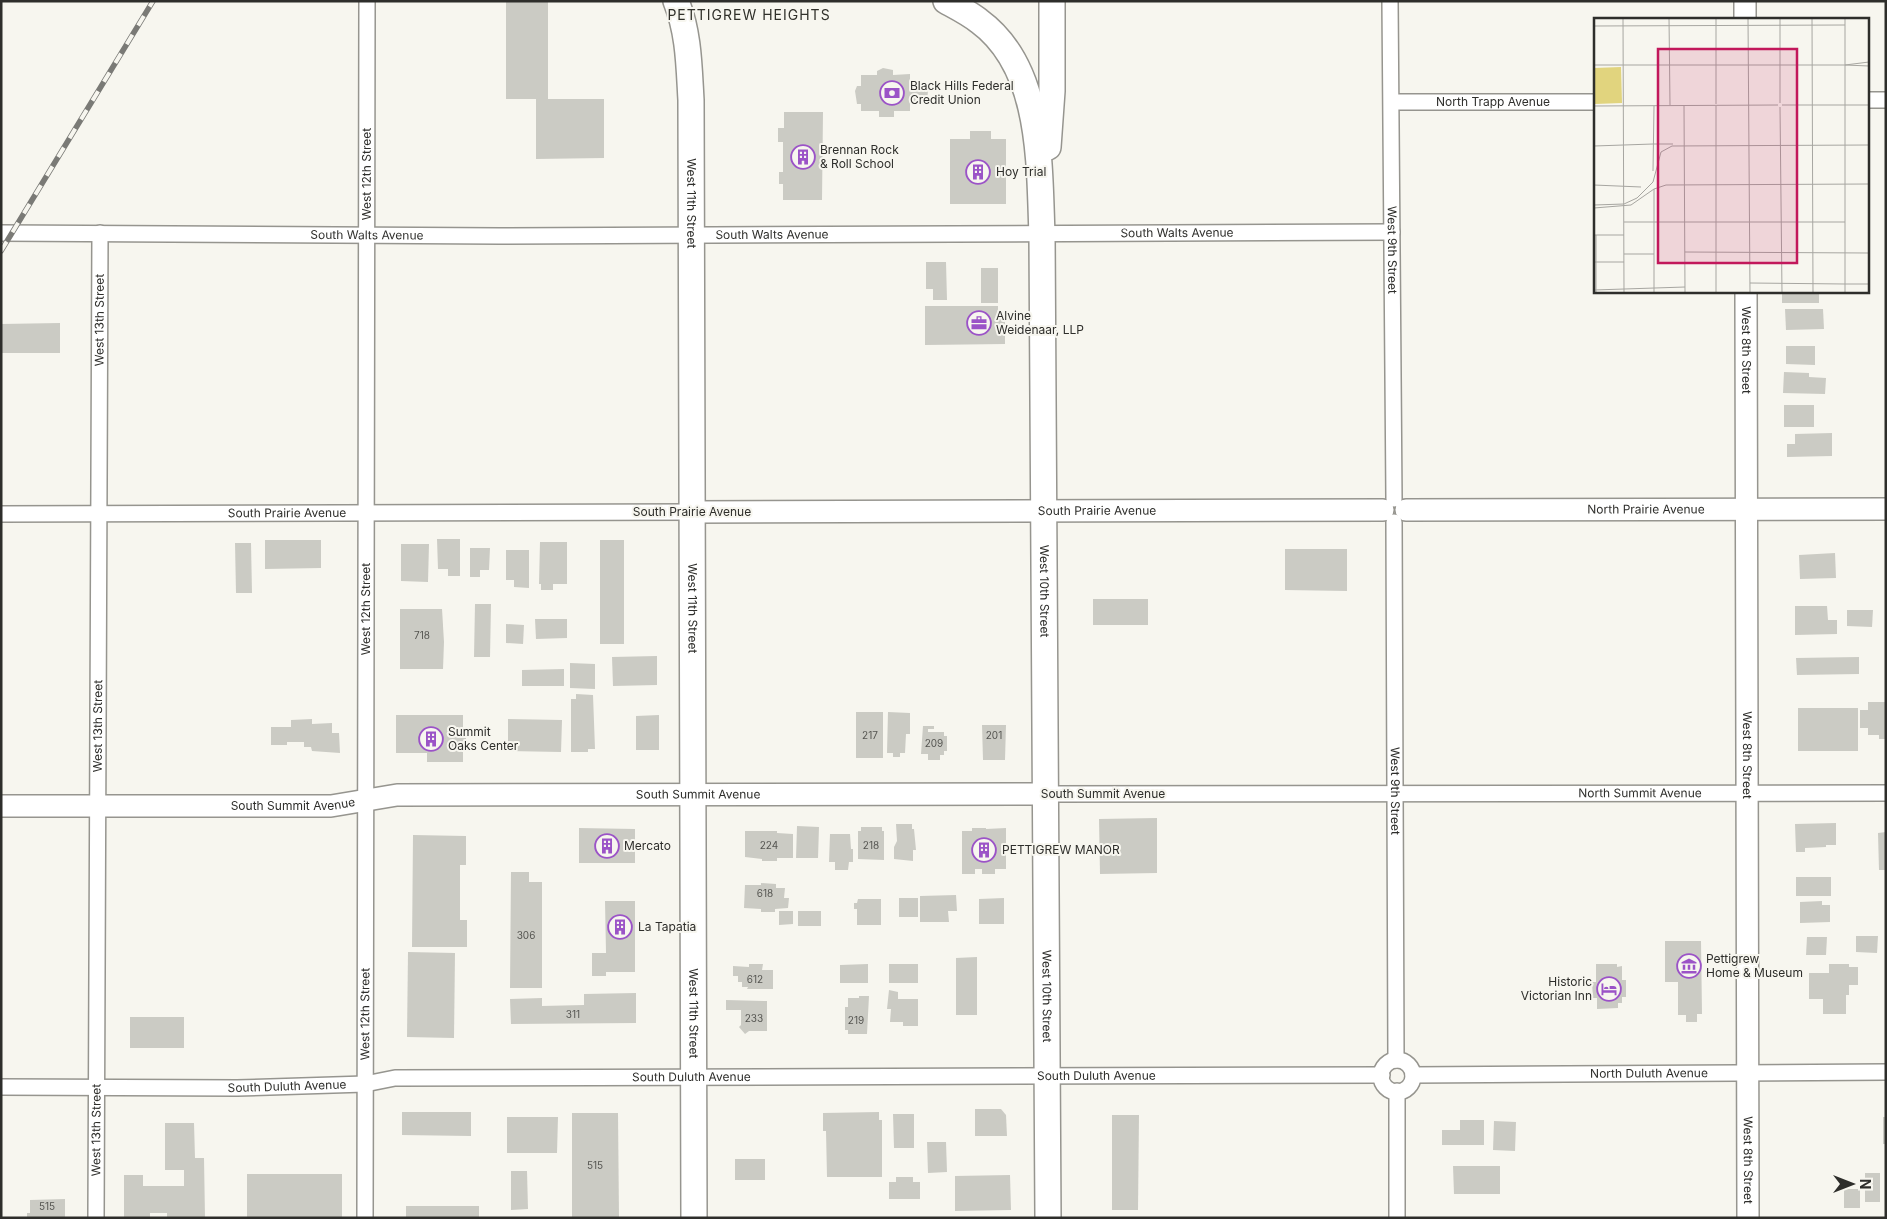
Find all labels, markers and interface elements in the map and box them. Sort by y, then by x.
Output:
district label: PETTIGREW HEIGHTS [667,6,831,23]
inset map [1594,18,1870,292]
place label: Black Hills Federal Credit Union [910,78,1014,107]
bank icon: Black Hills Federal Credit Union [879,80,905,106]
street label: North Trapp Avenue [1436,94,1550,109]
street label: West 12th Street [359,128,374,220]
place label: Brennan Rock & Roll School [820,142,899,171]
building icon: Brennan Rock & Roll School [790,144,816,170]
street label: West 11th Street [684,158,699,249]
building icon: Hoy Trial [965,159,991,185]
place label: Hoy Trial [996,164,1046,179]
street label: West 9th Street [1385,206,1400,294]
street label: South Walts Avenue [1120,225,1234,240]
street label: South Walts Avenue [310,227,424,243]
street label: South Walts Avenue [715,227,829,242]
street label: West 13th Street [91,274,107,366]
street label: West 8th Street [1739,306,1754,394]
place label: Alvine Weidenaar, LLP [996,308,1084,337]
office icon: Alvine Weidenaar, LLP [966,310,992,336]
street label: North Prairie Avenue [1587,501,1705,517]
street label: South Prairie Avenue [1038,503,1156,518]
street label: South Prairie Avenue [633,504,751,519]
street label: South Prairie Avenue [228,505,346,520]
street label: West 10th Street [1037,545,1052,638]
street label: West 12th Street [358,563,373,655]
street label: West 11th Street [685,563,700,654]
house number: 718 [414,629,430,641]
street label: West 13th Street [90,680,105,772]
street label: West 8th Street [1740,711,1755,799]
place label: Summit Oaks Center [448,724,519,753]
building icon: Summit Oaks Center [418,726,444,752]
house number: 217 [862,729,878,741]
house number: 201 [986,729,1002,741]
house number: 209 [925,737,943,749]
street label: West 9th Street [1388,747,1403,835]
street label: North Summit Avenue [1578,785,1702,800]
street label: South Summit Avenue [636,786,760,802]
street label: South Summit Avenue [1041,786,1165,801]
street label: South Summit Avenue [231,794,356,813]
building icon: Mercato [594,833,620,859]
building icon: PETTIGREW MANOR [971,837,997,863]
place label: Mercato [624,838,671,853]
house number: 224 [760,839,778,851]
house number: 218 [863,839,879,851]
place label: PETTIGREW MANOR [1002,842,1120,857]
house number: 618 [757,887,773,899]
building icon: La Tapatia [607,914,633,940]
place label: La Tapatia [638,919,696,934]
house number: 306 [517,929,535,941]
street label: West 10th Street [1039,950,1055,1043]
place label: Pettigrew Home & Museum [1706,951,1803,980]
museum icon: Pettigrew Home & Museum [1676,953,1702,979]
street label: West 12th Street [357,968,372,1060]
street label: West 11th Street [686,968,702,1059]
house number: 612 [747,973,763,985]
place label: Historic Victorian Inn [1521,974,1592,1003]
hotel icon: Historic Victorian Inn [1596,976,1622,1002]
house number: 311 [566,1008,580,1020]
house number: 233 [745,1012,763,1024]
house number: 219 [848,1014,864,1026]
street label: North Duluth Avenue [1590,1065,1708,1081]
street label: South Duluth Avenue [1037,1068,1156,1083]
street label: South Duluth Avenue [632,1069,751,1084]
street label: South Duluth Avenue [228,1077,347,1095]
street label: West 13th Street [88,1084,104,1176]
street label: West 8th Street [1741,1116,1756,1204]
house number: 515 [587,1159,603,1171]
north arrow [1827,1159,1877,1209]
text: N [1857,1179,1874,1189]
house number: 515 [39,1200,55,1212]

